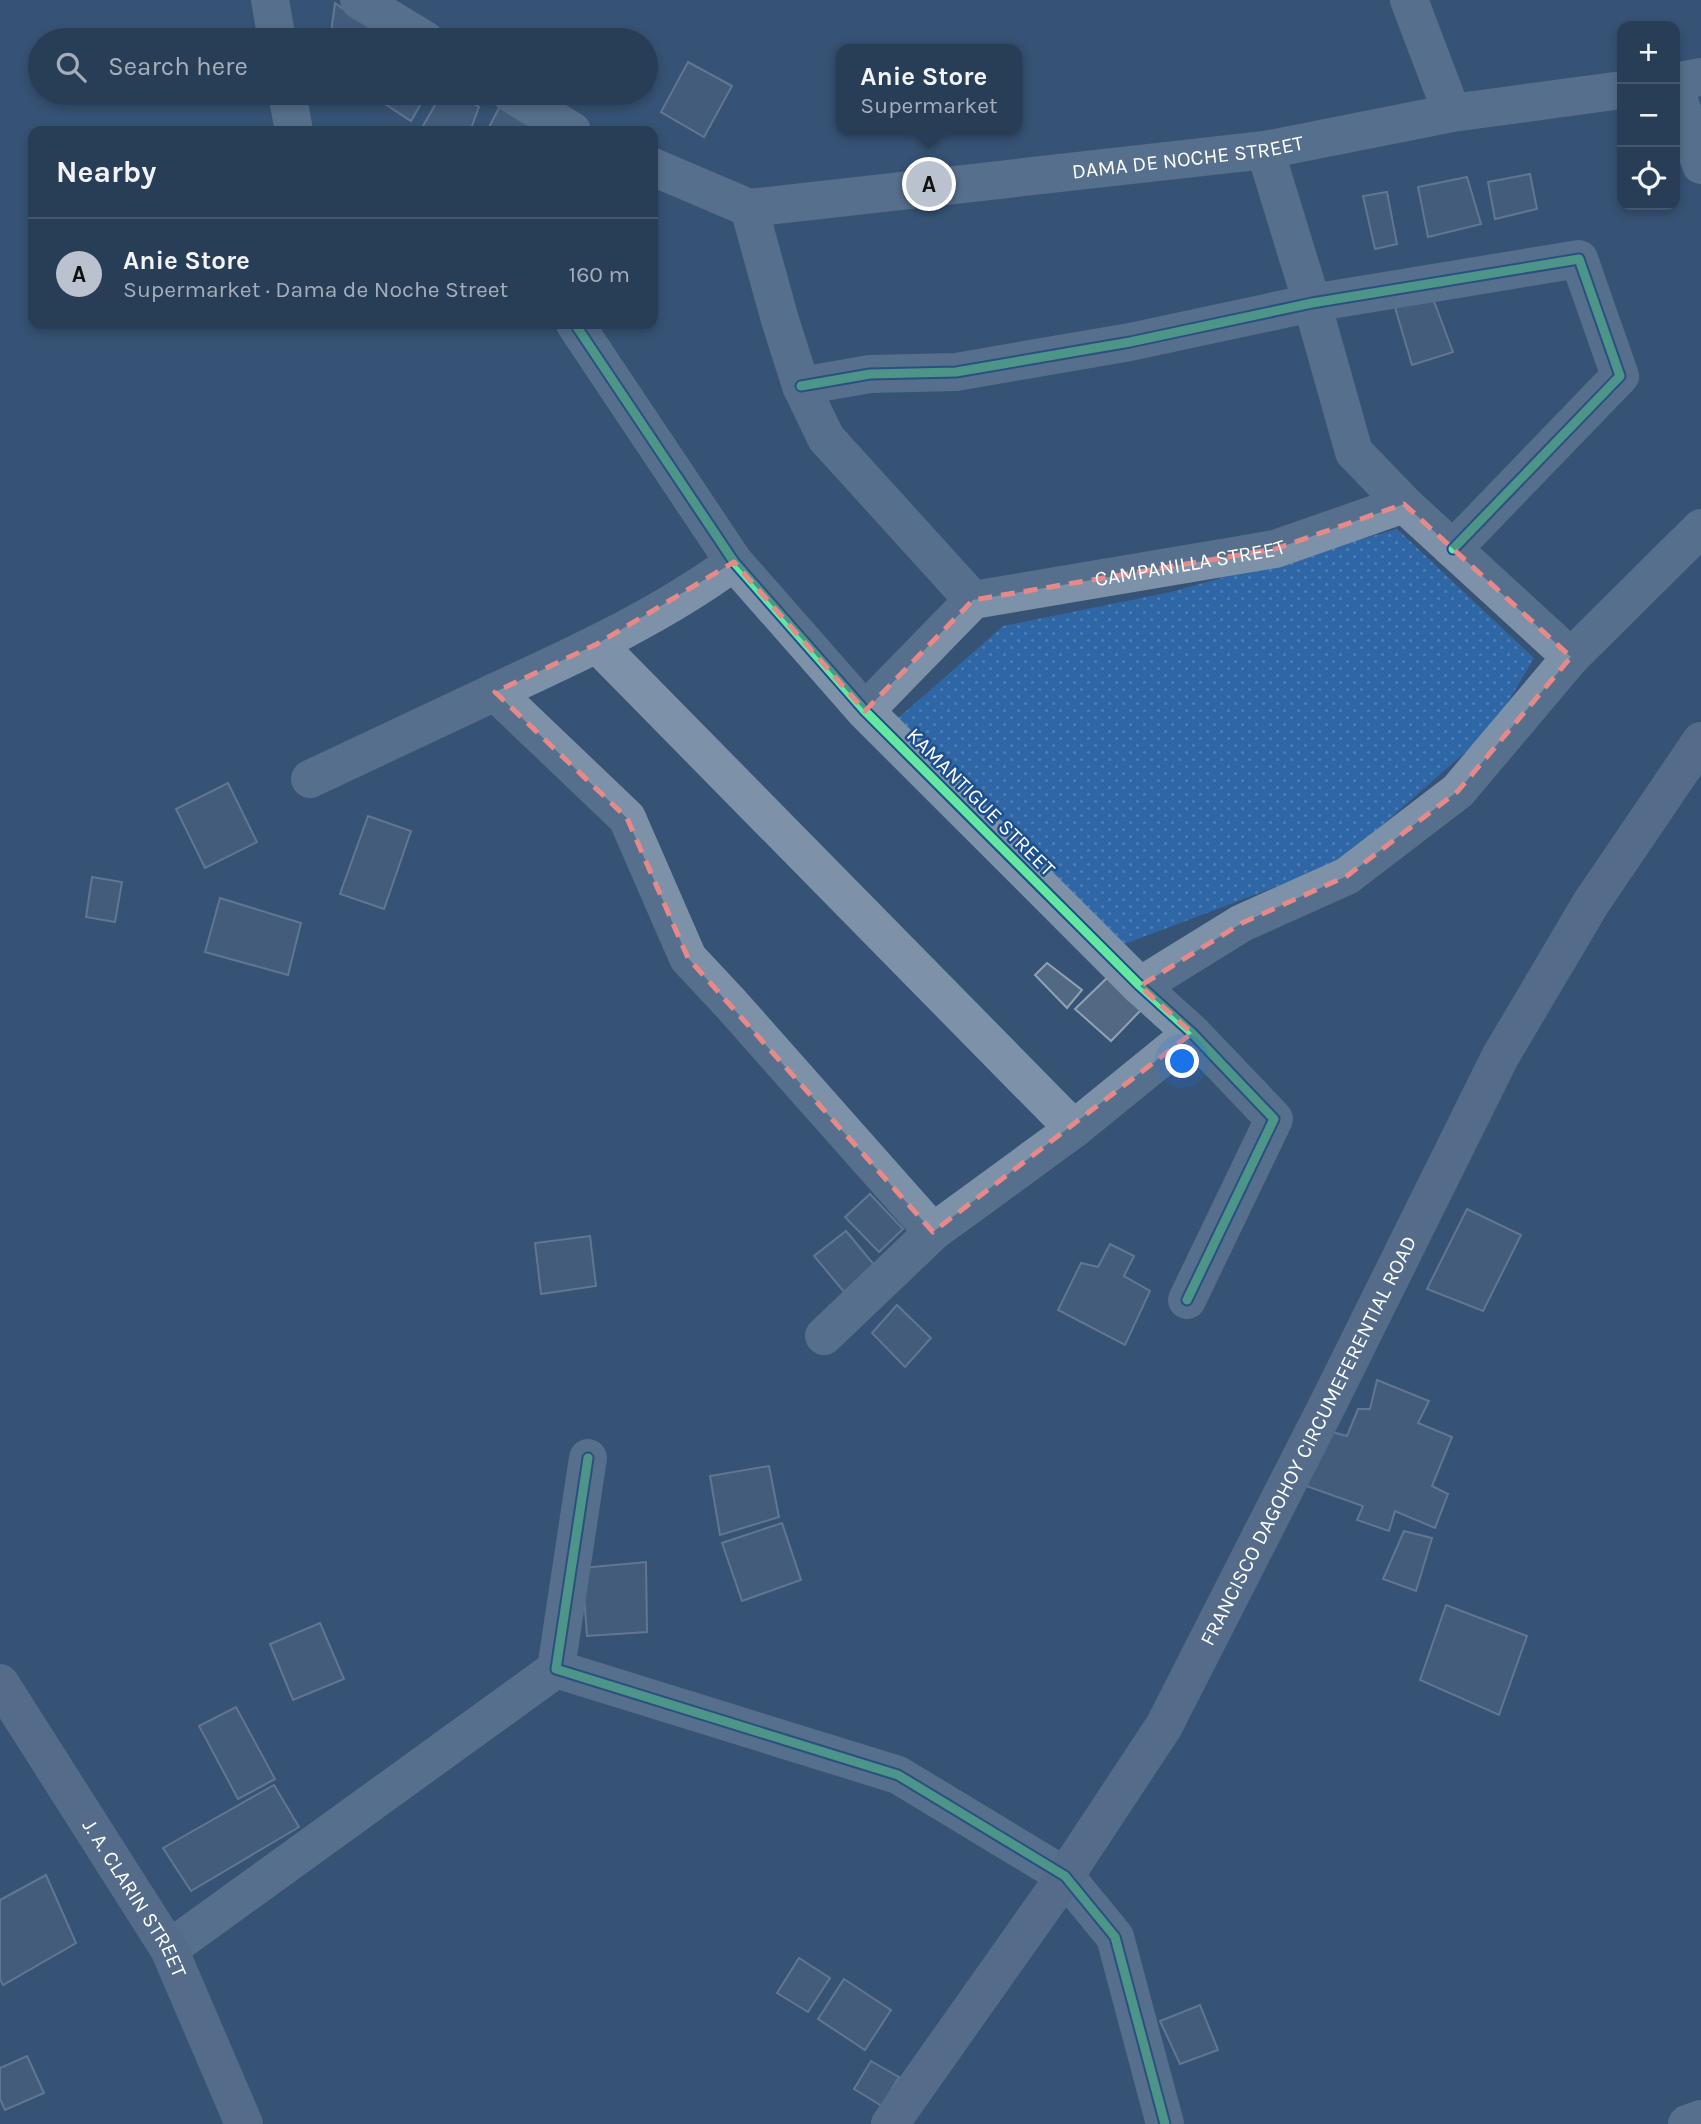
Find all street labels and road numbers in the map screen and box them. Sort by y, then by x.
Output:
street label: DAMA DE NOCHE STREET [1071,131,1306,184]
street label: CAMPANILLA STREET [1093,534,1289,591]
street label: KAMANTIGUE STREET [902,723,1060,881]
street label: FRANCISCO DAGOHOY CIRCUMEFERENTIAL ROAD [1195,1232,1421,1649]
street label: J. A. CLARIN STREET [77,1814,192,1981]

